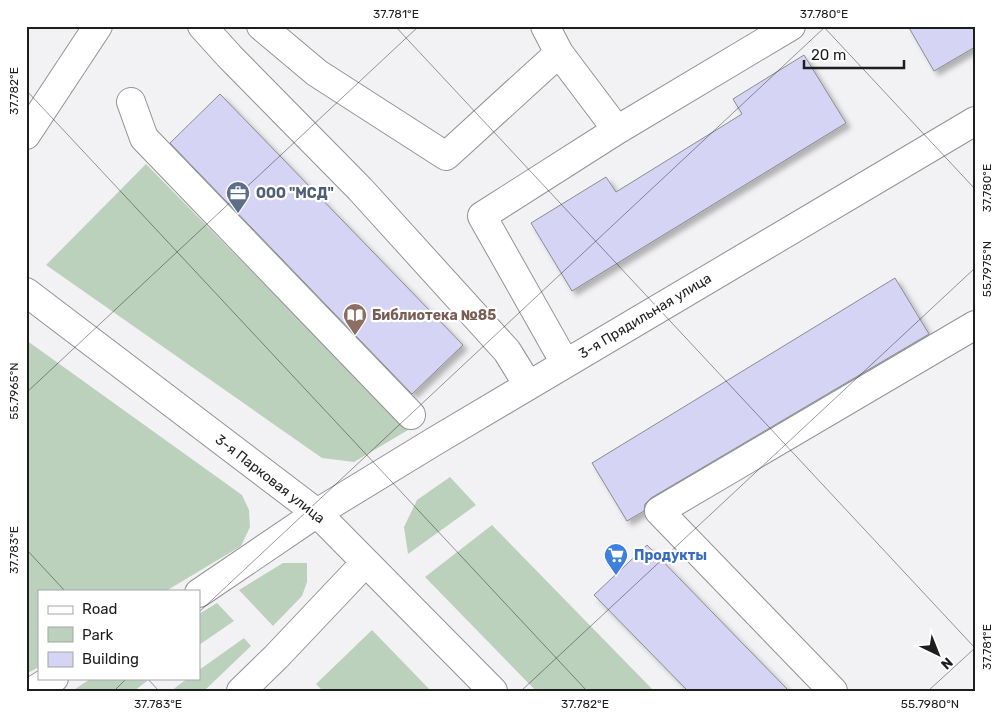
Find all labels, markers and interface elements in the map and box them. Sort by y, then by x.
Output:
text: 37.781°E [373,7,419,21]
text: 37.780°E [800,7,848,21]
scale bar [804,38,904,70]
text: 20 m [811,46,846,64]
text: 37.782°E [7,67,21,115]
text: 37.780°E [980,164,994,212]
office icon: ООО "МСД" [225,180,251,214]
place label: ООО "МСД" [256,185,334,202]
text: 55.7975°N [980,241,994,297]
street label: 3-я Прядильная улица [576,270,714,362]
library icon: Библиотека №85 [342,302,368,336]
place label: Библиотека №85 [372,307,496,324]
text: 55.7965°N [7,362,21,420]
street label: 3-я Парковая улица [212,431,328,527]
text: 37.783°E [7,526,21,574]
supermarket icon: Продукты [603,542,629,576]
place label: Продукты [634,547,707,564]
legend [38,590,200,680]
text: Road [82,600,118,618]
text: 37.781°E [980,624,994,670]
text: Park [82,626,113,644]
north arrow [914,630,964,680]
text: Building [82,650,139,668]
text: N [937,653,956,673]
text: 37.783°E [134,697,182,711]
text: 37.782°E [561,697,609,711]
text: 55.7980°N [901,697,959,711]

